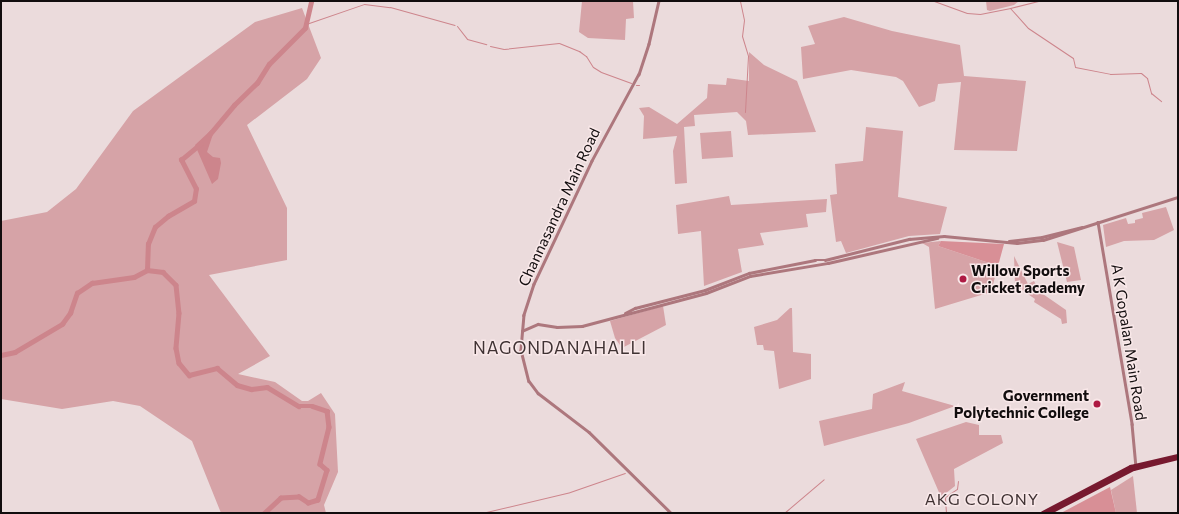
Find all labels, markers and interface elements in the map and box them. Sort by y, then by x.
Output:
street label: Channasandra Main Road [514,125,604,289]
place label: Willow Sports Cricket academy [971,261,1085,296]
street label: A K Gopalan Main Road [1108,262,1150,422]
marker: Willow Sports Cricket academy [958,274,968,284]
district label: NAGONDANAHALLI [473,338,647,358]
place label: Government Polytechnic College [954,386,1089,421]
marker: Government Polytechnic College [1092,399,1102,409]
district label: AKG COLONY [925,489,1039,509]

